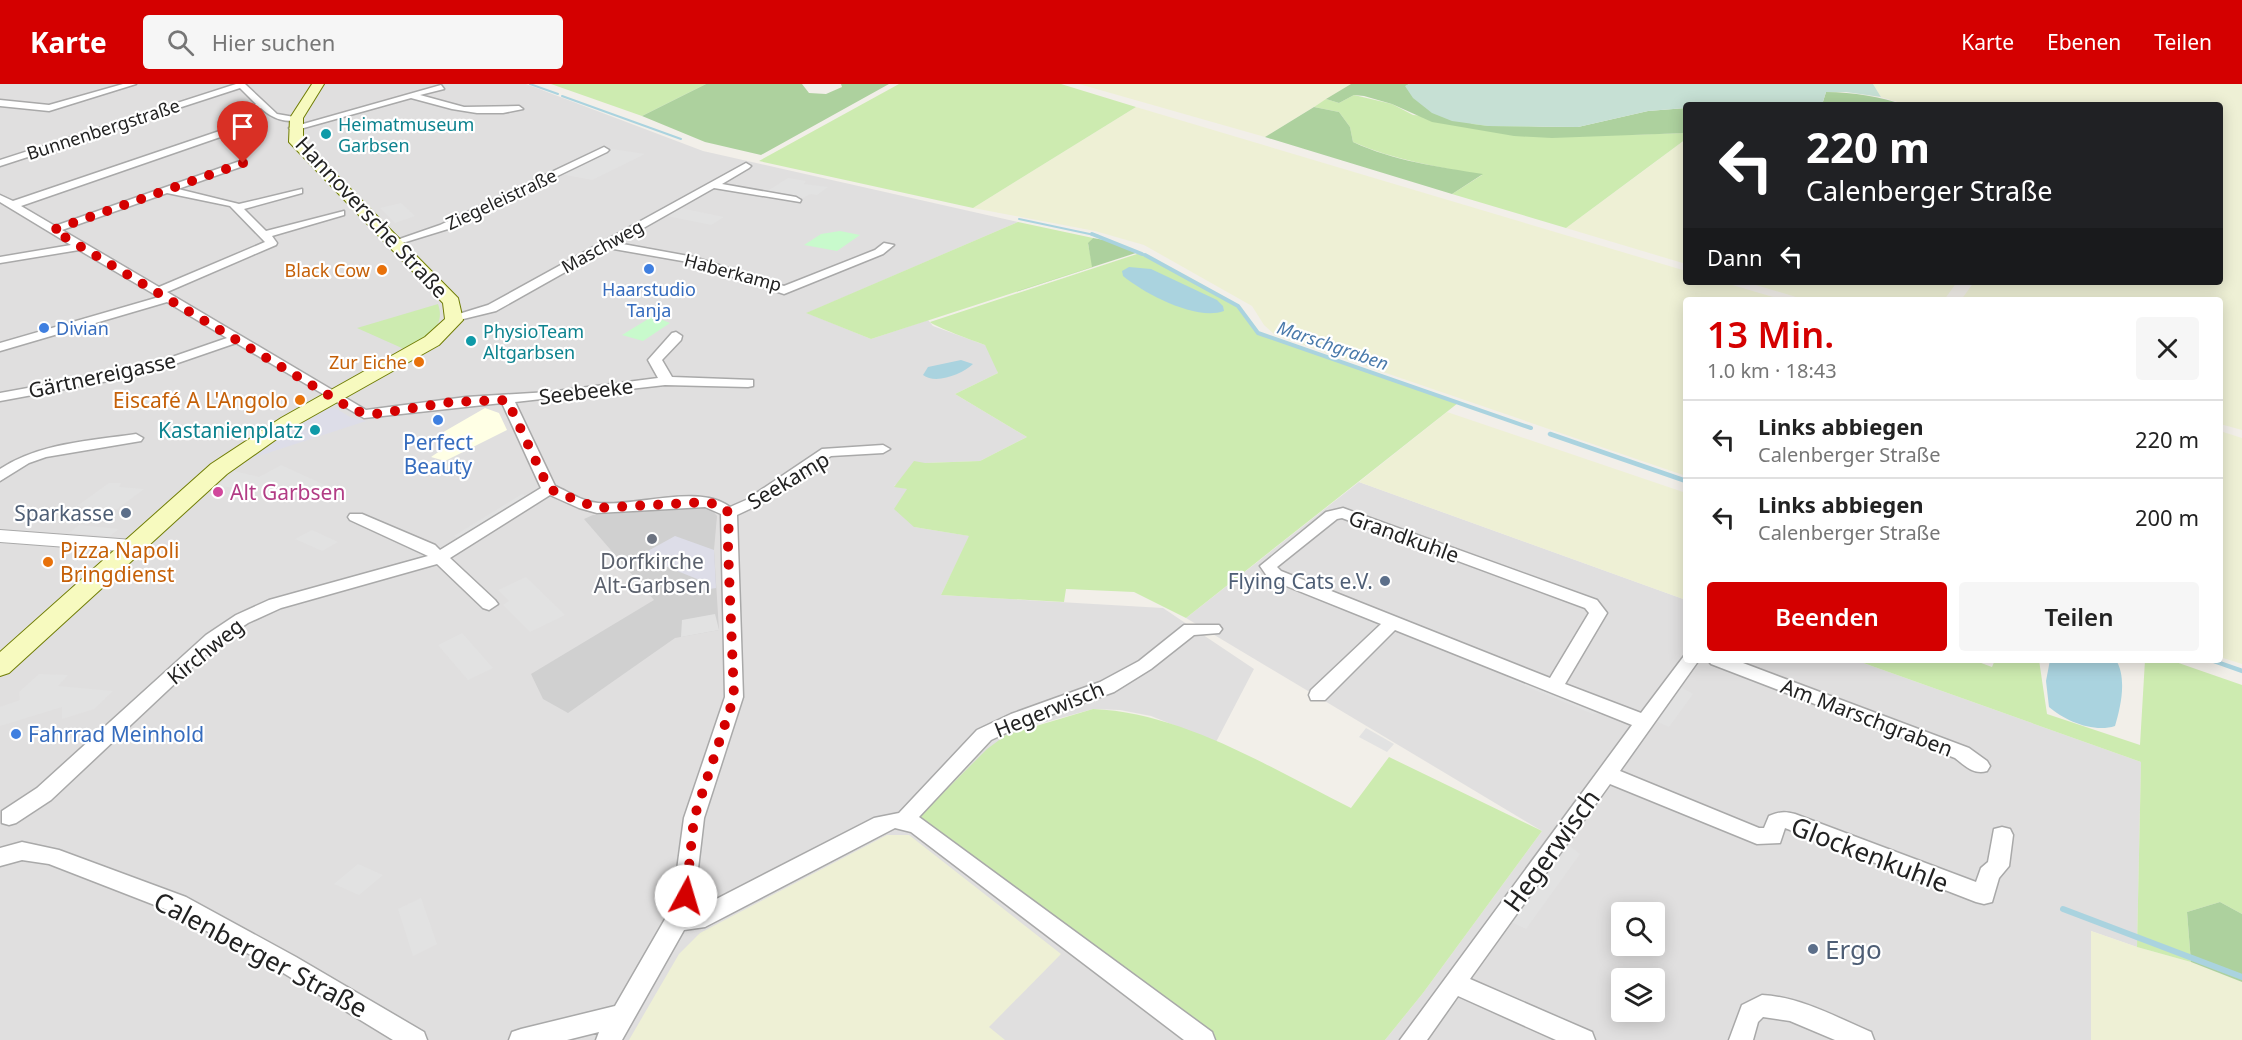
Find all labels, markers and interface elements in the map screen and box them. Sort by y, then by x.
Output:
search box [143,15,563,69]
text: Karte [30,23,107,61]
icon: search [164,26,197,59]
text: Hier suchen [212,27,335,57]
text: Karte [1961,28,2014,56]
text: Ebenen [2047,28,2121,56]
text: Teilen [2154,28,2212,56]
street label: Bunnenbergstraße [23,93,183,165]
pin [217,101,268,163]
icon: arrive [226,110,259,143]
place label: Heimatmuseum Garbsen [338,112,474,157]
text: 220 m [1806,118,1930,175]
icon: left [1707,126,1785,204]
marker: Heimatmuseum Garbsen [319,127,333,141]
street label: Hannoversche Straße [290,130,454,304]
street label: Ziegeleistraße [442,163,560,235]
text: Calenberger Straße [1806,172,2052,209]
street label: Maschweg [557,214,647,278]
icon: left [1775,240,1808,273]
text: Dann [1707,242,1763,272]
street label: Haberkamp [682,248,784,296]
place label: Black Cow [285,258,370,282]
marker: Haarstudio Tanja [642,262,656,276]
marker: Black Cow [375,263,389,277]
place label: Haarstudio Tanja [602,277,696,322]
text: 13 Min. [1707,310,1834,359]
water label: Marschgraben [1274,315,1392,375]
place label: Divian [56,316,109,340]
button: close [2136,317,2199,380]
place label: PhysioTeam Altgarbsen [483,319,584,364]
marker: Divian [37,321,51,335]
marker: PhysioTeam Altgarbsen [464,334,478,348]
street label: Gärtnereigasse [26,346,178,404]
place label: Zur Eiche [329,350,407,374]
marker: Zur Eiche [412,355,426,369]
text: 1.0 km · 18:43 [1707,357,1837,384]
street label: Seebeeke [537,371,635,411]
place label: Eiscafé A L'Angolo [113,386,288,414]
marker: Eiscafé A L'Angolo [293,393,307,407]
text: Links abbiegen [1758,411,1924,441]
marker: Perfect Beauty [431,413,445,427]
place label: Kastanienplatz [158,416,303,444]
marker: Kastanienplatz [308,423,322,437]
icon: left [1707,423,1740,456]
text: 220 m [2135,424,2199,454]
place label: Perfect Beauty [403,428,473,480]
text: Calenberger Straße [1758,441,1941,468]
street label: Seekamp [742,445,834,515]
place label: Alt Garbsen [230,478,345,506]
marker: Alt Garbsen [211,485,225,499]
text: Links abbiegen [1758,489,1924,519]
place label: Sparkasse [14,499,114,527]
icon: left [1707,501,1740,534]
text: 200 m [2135,502,2199,532]
street label: Grandkuhle [1345,503,1463,569]
marker: Sparkasse [119,506,133,520]
text: Calenberger Straße [1758,519,1941,546]
marker: Dorfkirche Alt-Garbsen [645,532,659,546]
place label: Pizza Napoli Bringdienst [60,536,179,588]
place label: Dorfkirche Alt-Garbsen [594,547,710,599]
marker: Pizza Napoli Bringdienst [41,555,55,569]
place label: Flying Cats e.V. [1228,567,1373,595]
marker: Flying Cats e.V. [1378,574,1392,588]
button: Beenden [1707,582,1947,651]
button: Teilen [1959,582,2199,651]
street label: Kirchweg [161,611,249,691]
street label: Am Marschgraben [1777,671,1957,763]
street label: Hegerwisch [990,674,1108,744]
place label: Fahrrad Meinhold [28,720,204,748]
marker: Fahrrad Meinhold [9,727,23,741]
street label: Hegerwisch [1494,781,1608,919]
street label: Glockenkuhle [1786,807,1954,901]
position arrow [654,864,718,928]
street label: Calenberger Straße [148,882,374,1026]
map controls [1611,902,1665,1022]
button: search [1611,902,1665,956]
place label: Ergo [1825,931,1882,967]
marker: Ergo [1806,942,1820,956]
button: layers [1611,968,1665,1022]

